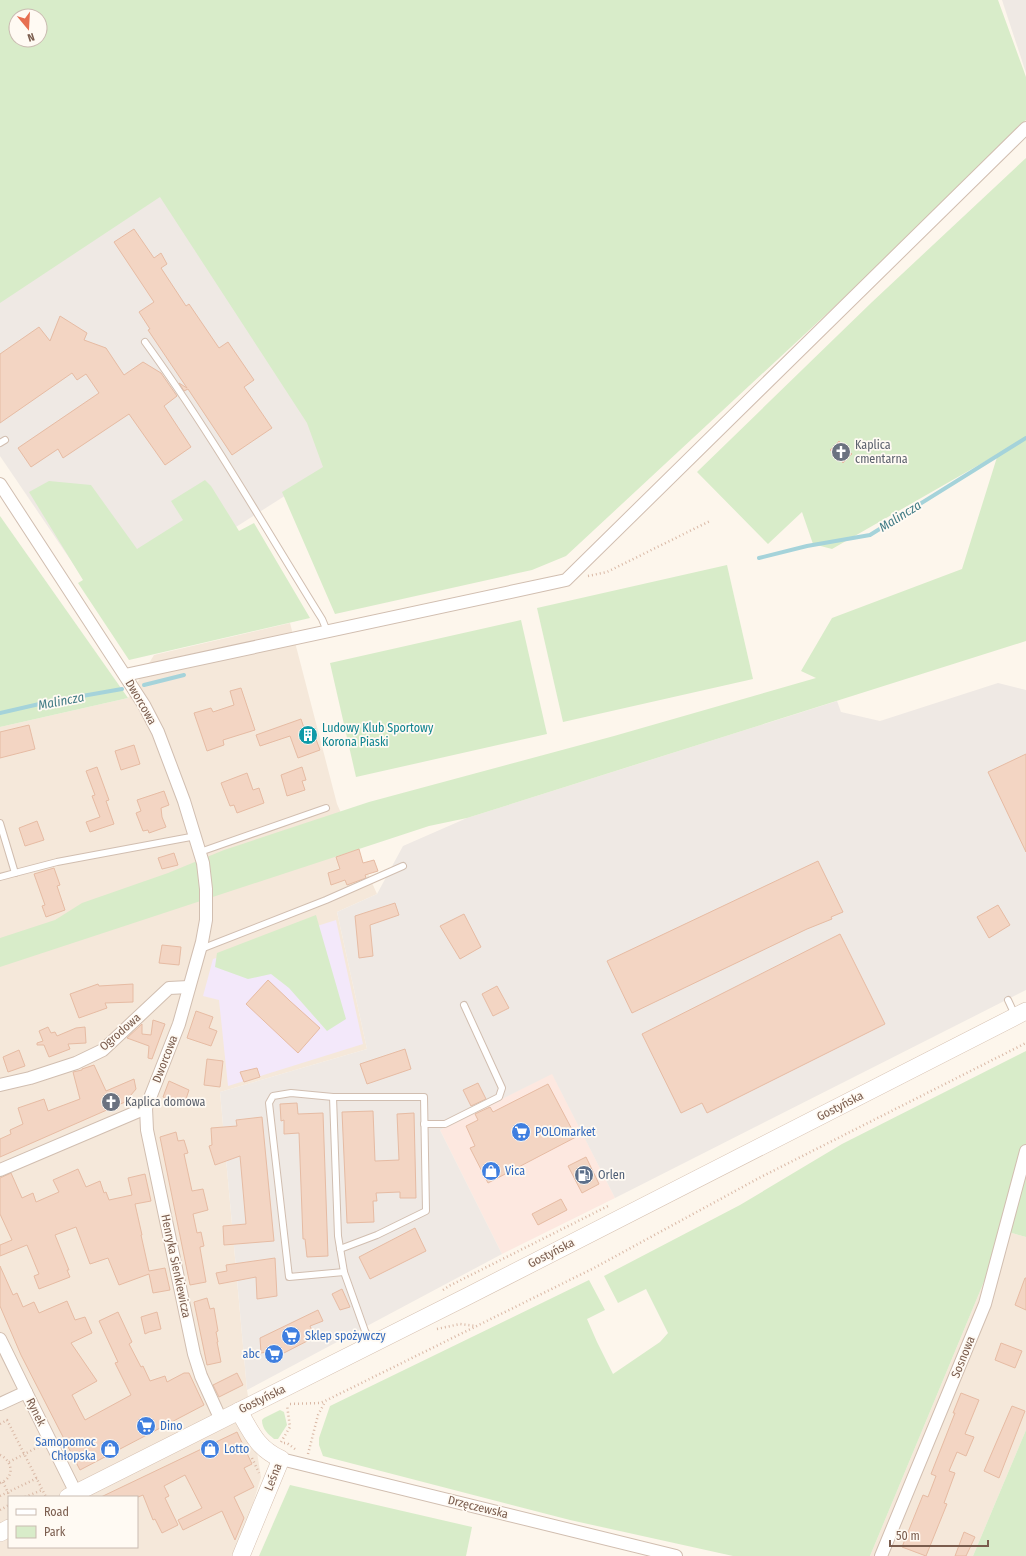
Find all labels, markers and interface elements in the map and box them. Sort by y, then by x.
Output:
north arrow [8,8,48,48]
text: N [26,30,36,44]
place label: Kaplica cmentarna [855,438,908,466]
church icon: Kaplica cmentarna [830,441,852,463]
water label: Malincza [876,497,924,535]
street label: Dworcowa [122,677,160,727]
water label: Malincza [37,689,86,713]
place label: Ludowy Klub Sportowy Korona Piaski [322,721,434,749]
building icon: Ludowy Klub Sportowy Korona Piaski [297,724,319,746]
street label: Ogrodowa [97,1010,143,1054]
street label: Dworcowa [150,1033,180,1085]
street label: Gostyńska [814,1088,866,1124]
church icon: Kaplica domowa [100,1091,122,1113]
place label: Kaplica domowa [125,1095,205,1109]
supermarket icon: POLOmarket [510,1121,532,1143]
place label: POLOmarket [535,1125,596,1139]
shop icon: Vica [480,1160,502,1182]
place label: Vica [505,1164,525,1178]
fuel station icon: Orlen [573,1164,595,1186]
place label: Orlen [598,1168,625,1182]
street label: Henryka Sienkiewicza [158,1213,194,1319]
street label: Gostyńska [525,1235,577,1271]
supermarket icon: Sklep spożywczy [280,1325,302,1347]
place label: Sklep spożywczy [305,1329,386,1343]
street label: Sosnowa [948,1334,978,1380]
supermarket icon: abc [263,1343,285,1365]
place label: abc [243,1347,260,1361]
street label: Gostyńska [236,1382,288,1416]
street label: Rynek [23,1396,49,1429]
supermarket icon: Dino [135,1415,157,1437]
place label: Dino [160,1419,183,1433]
place label: Samopomoc Chłopska [35,1435,96,1463]
shop icon: Samopomoc Chłopska [99,1438,121,1460]
shop icon: Lotto [199,1438,221,1460]
place label: Lotto [224,1442,249,1456]
street label: Leśna [261,1461,285,1493]
street label: Drzęczewska [446,1493,510,1521]
legend [8,1496,138,1548]
text: Road [44,1505,69,1519]
scale bar [890,1522,988,1548]
text: Park [44,1525,66,1539]
text: 50 m [896,1529,920,1543]

